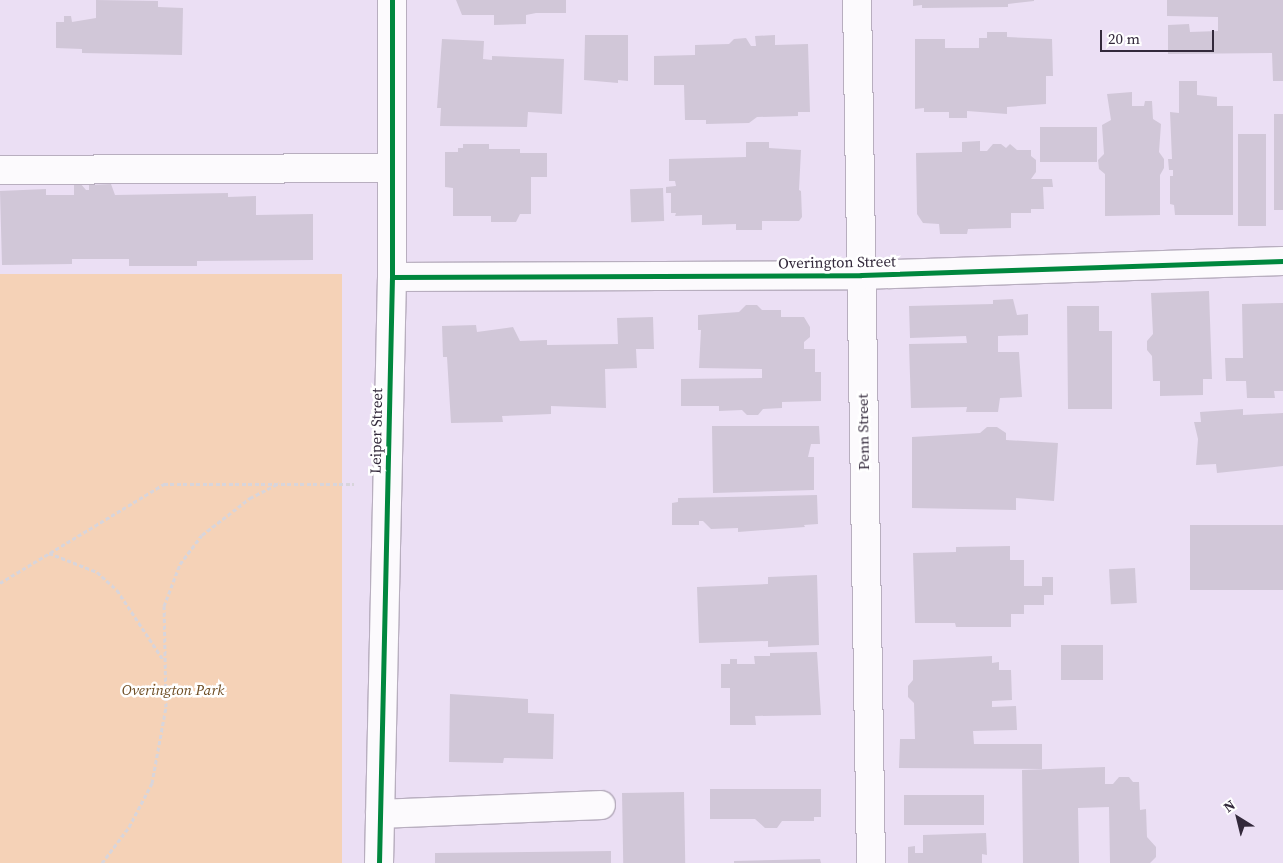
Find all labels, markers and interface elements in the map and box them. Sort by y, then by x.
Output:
scale bar [1103,20,1217,52]
text: 20 m [1108,28,1140,49]
street label: Overington Street [778,252,896,272]
street label: Leiper Street [366,388,386,474]
street label: Penn Street [853,394,873,470]
park label: Overington Park [122,681,224,699]
north arrow [1213,793,1263,843]
text: N [1219,795,1239,817]

